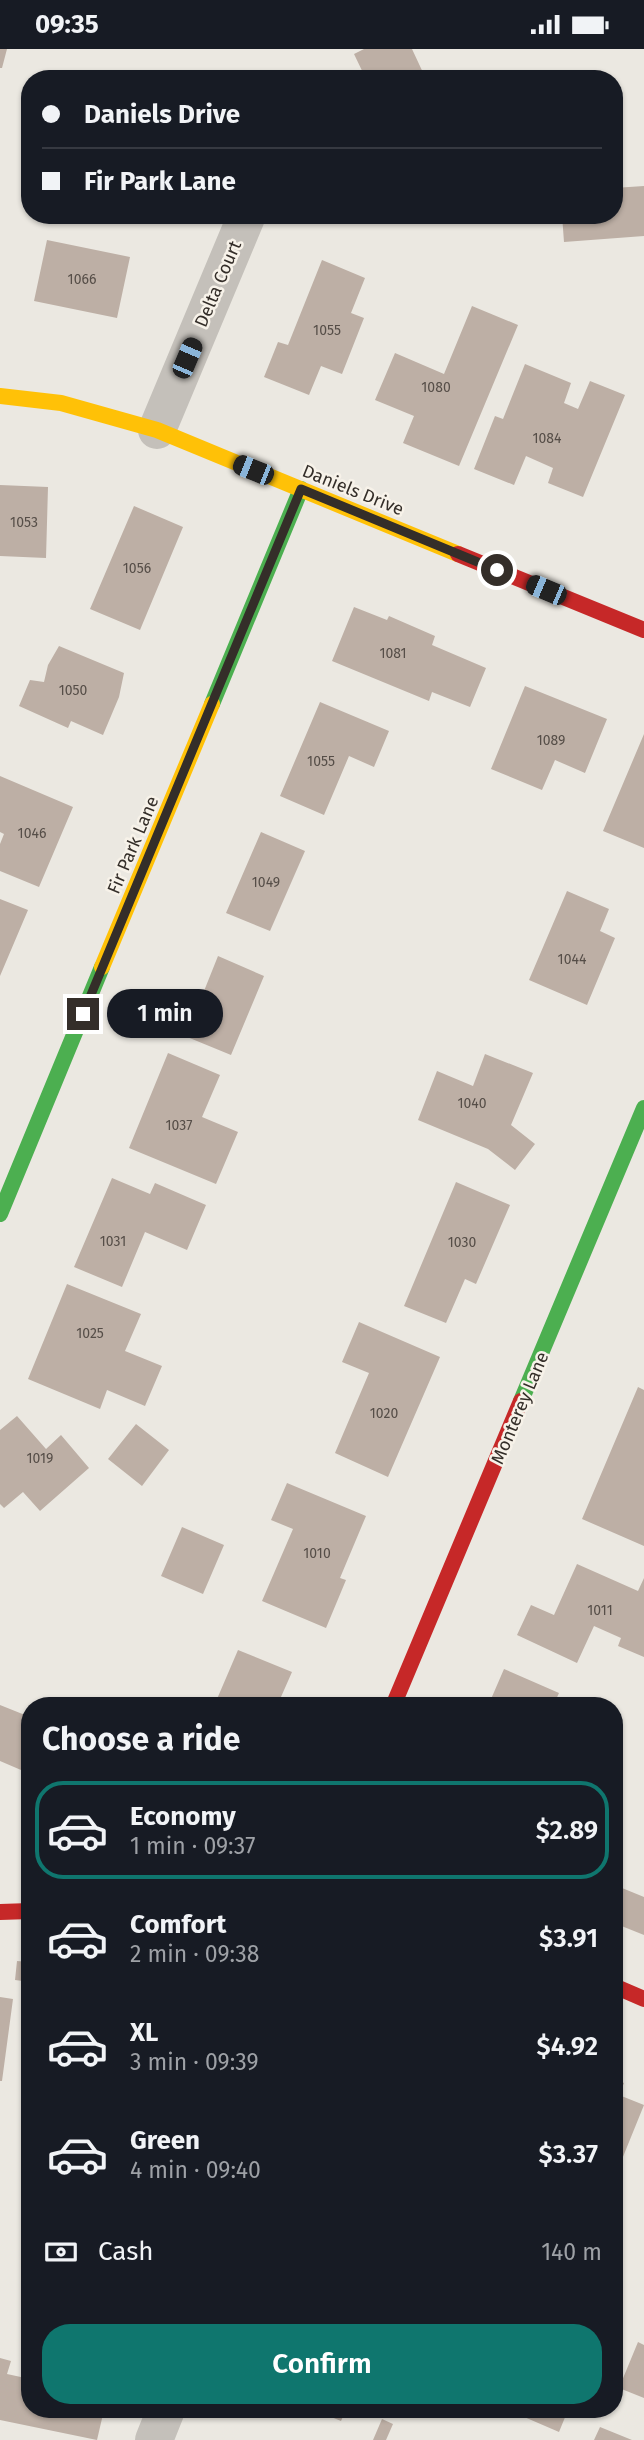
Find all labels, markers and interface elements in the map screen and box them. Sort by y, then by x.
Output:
text: 09:35 [35,9,99,40]
text: Daniels Drive [84,99,240,130]
text: Fir Park Lane [84,166,236,197]
street label: Delta Court [190,237,246,331]
house number: 1066 [68,271,96,288]
house number: 1055 [313,322,341,339]
car [170,335,205,381]
house number: 1080 [421,379,451,396]
house number: 1084 [532,430,562,447]
car [230,452,277,488]
street label: Daniels Drive [299,460,407,520]
house number: 1053 [10,514,38,531]
route start [481,554,513,586]
house number: 1056 [123,560,151,577]
car [523,572,570,608]
house number: 1081 [379,645,407,662]
house number: 1050 [59,682,88,699]
house number: 1089 [537,732,565,749]
house number: 1055 [307,753,335,770]
street label: Fir Park Lane [103,793,163,897]
house number: 1046 [18,825,46,842]
house number: 1049 [252,874,280,891]
house number: 1044 [558,951,587,968]
callout: 1 min [108,989,223,1039]
route end [67,998,99,1030]
text: 1 min [137,999,193,1027]
house number: 1040 [457,1095,487,1112]
house number: 1037 [166,1117,192,1134]
house number: 1031 [100,1233,126,1250]
house number: 1030 [448,1234,476,1251]
house number: 1025 [76,1325,104,1342]
street label: Monterey Lane [486,1349,554,1467]
house number: 1020 [370,1405,398,1422]
house number: 1019 [27,1450,53,1467]
house number: 1010 [303,1545,331,1562]
house number: 1011 [587,1602,613,1619]
text: Choose a ride [42,1720,240,1758]
icon: car [46,1799,109,1862]
text: Economy [130,1801,236,1832]
text: $2.89 [536,1815,598,1846]
text: 1 min · 09:37 [130,1832,255,1860]
icon: car [46,1907,109,1970]
text: Comfort [130,1909,226,1940]
text: $3.91 [539,1923,598,1954]
text: 2 min · 09:38 [130,1940,259,1968]
icon: car [46,2015,109,2078]
text: XL [130,2017,158,2048]
text: $4.92 [537,2031,598,2062]
text: 3 min · 09:39 [130,2048,259,2076]
icon: car [46,2123,109,2186]
text: Green [130,2125,200,2156]
text: $3.37 [539,2139,598,2170]
text: 4 min · 09:40 [130,2156,261,2184]
icon: cash [42,2233,80,2271]
text: Cash [98,2236,154,2267]
text: 140 m [541,2238,602,2266]
button: Confirm [42,2324,602,2404]

